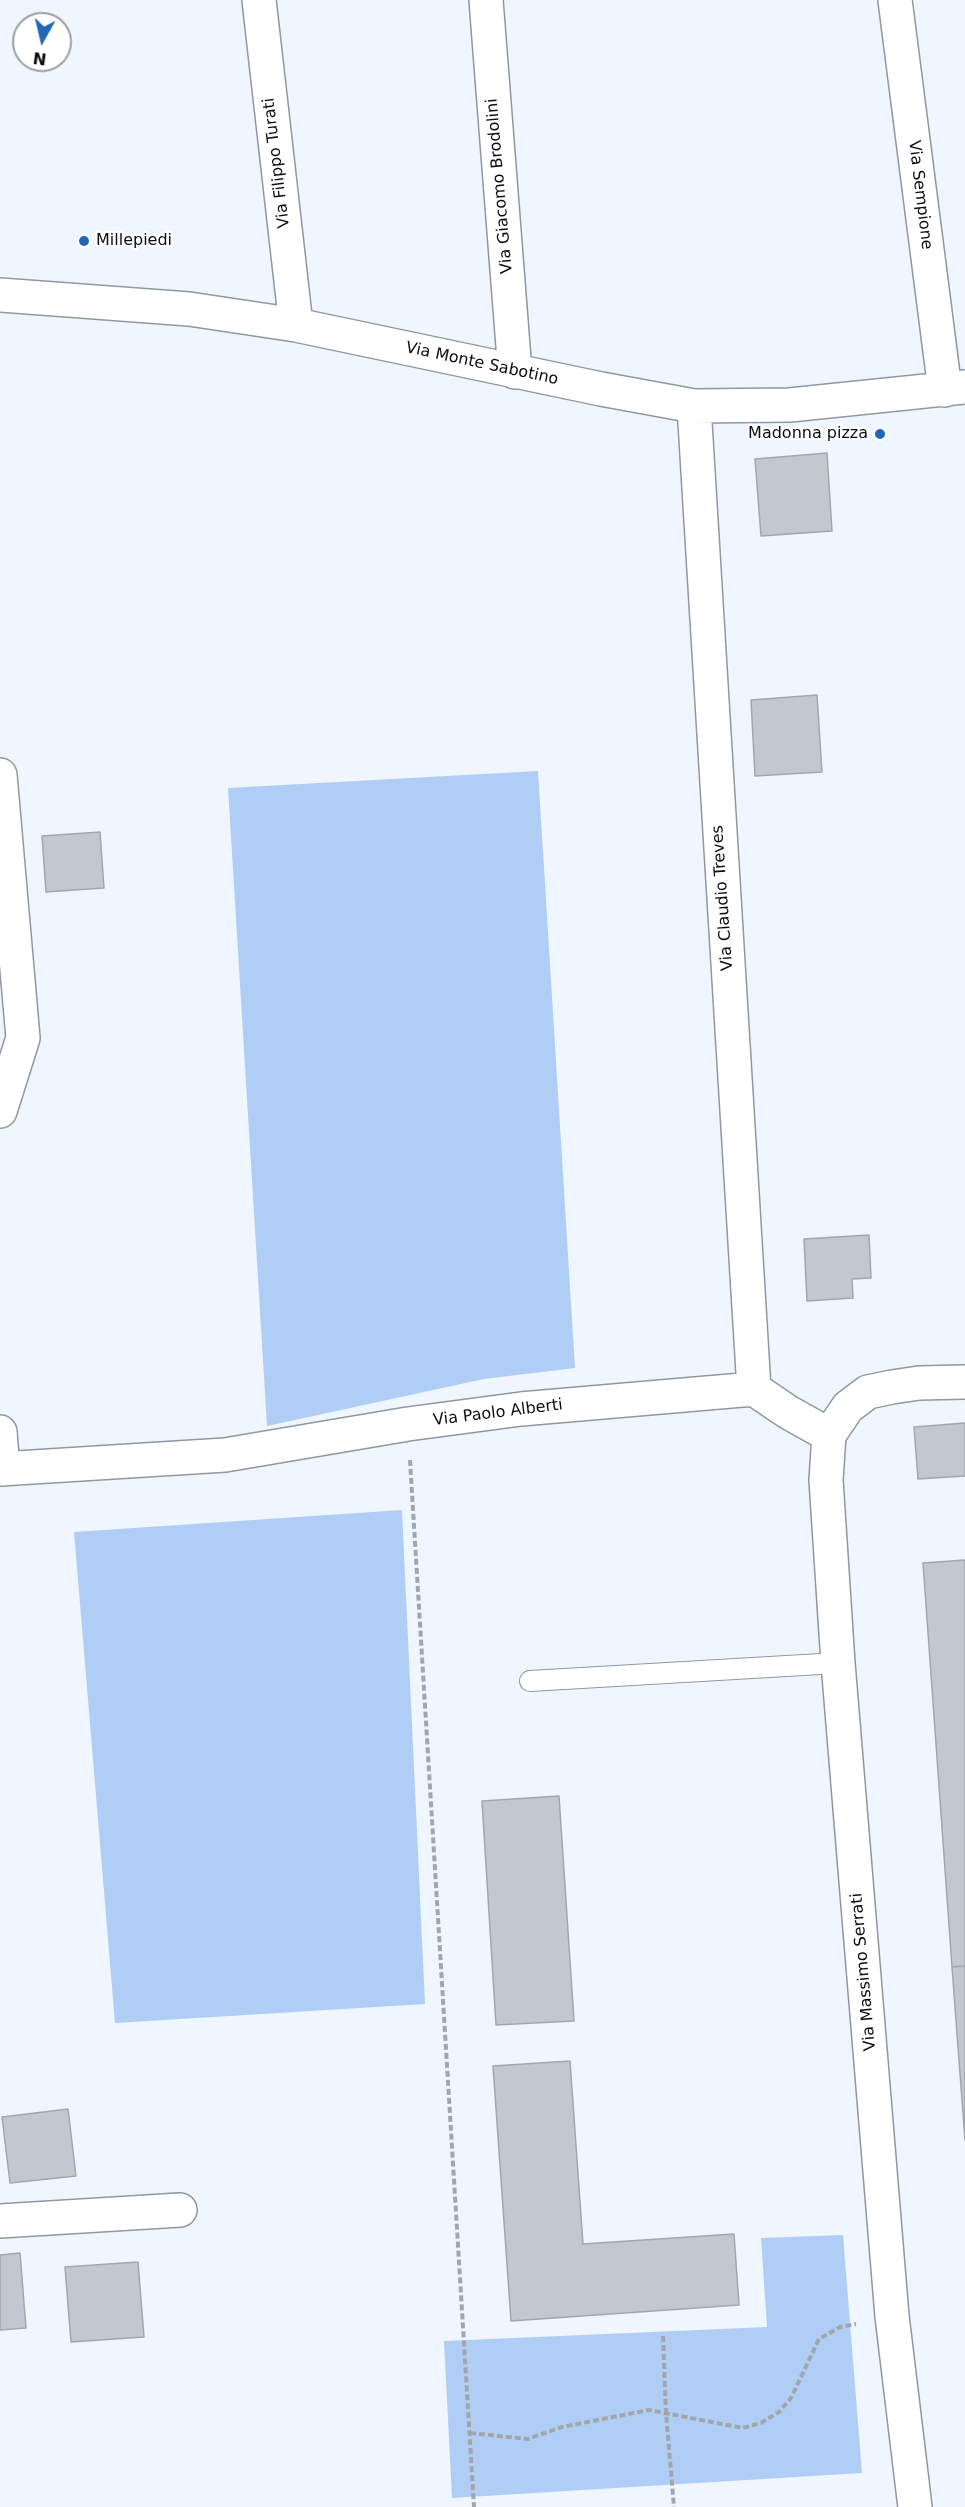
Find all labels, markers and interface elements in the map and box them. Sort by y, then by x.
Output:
north arrow [12,12,72,72]
text: N [32,48,48,69]
street label: Via Filippo Turati [259,97,295,229]
street label: Via Giacomo Brodolini [483,97,517,275]
street label: Via Sempione [904,139,936,251]
place label: Millepiedi [96,231,172,251]
marker: Millepiedi [77,234,91,248]
street label: Via Monte Sabotino [404,338,560,390]
place label: Madonna pizza [748,424,868,444]
marker: Madonna pizza [873,427,887,441]
street label: Via Claudio Treves [708,824,738,972]
street label: Via Paolo Alberti [432,1396,564,1430]
street label: Via Massimo Serrati [848,1892,880,2052]

